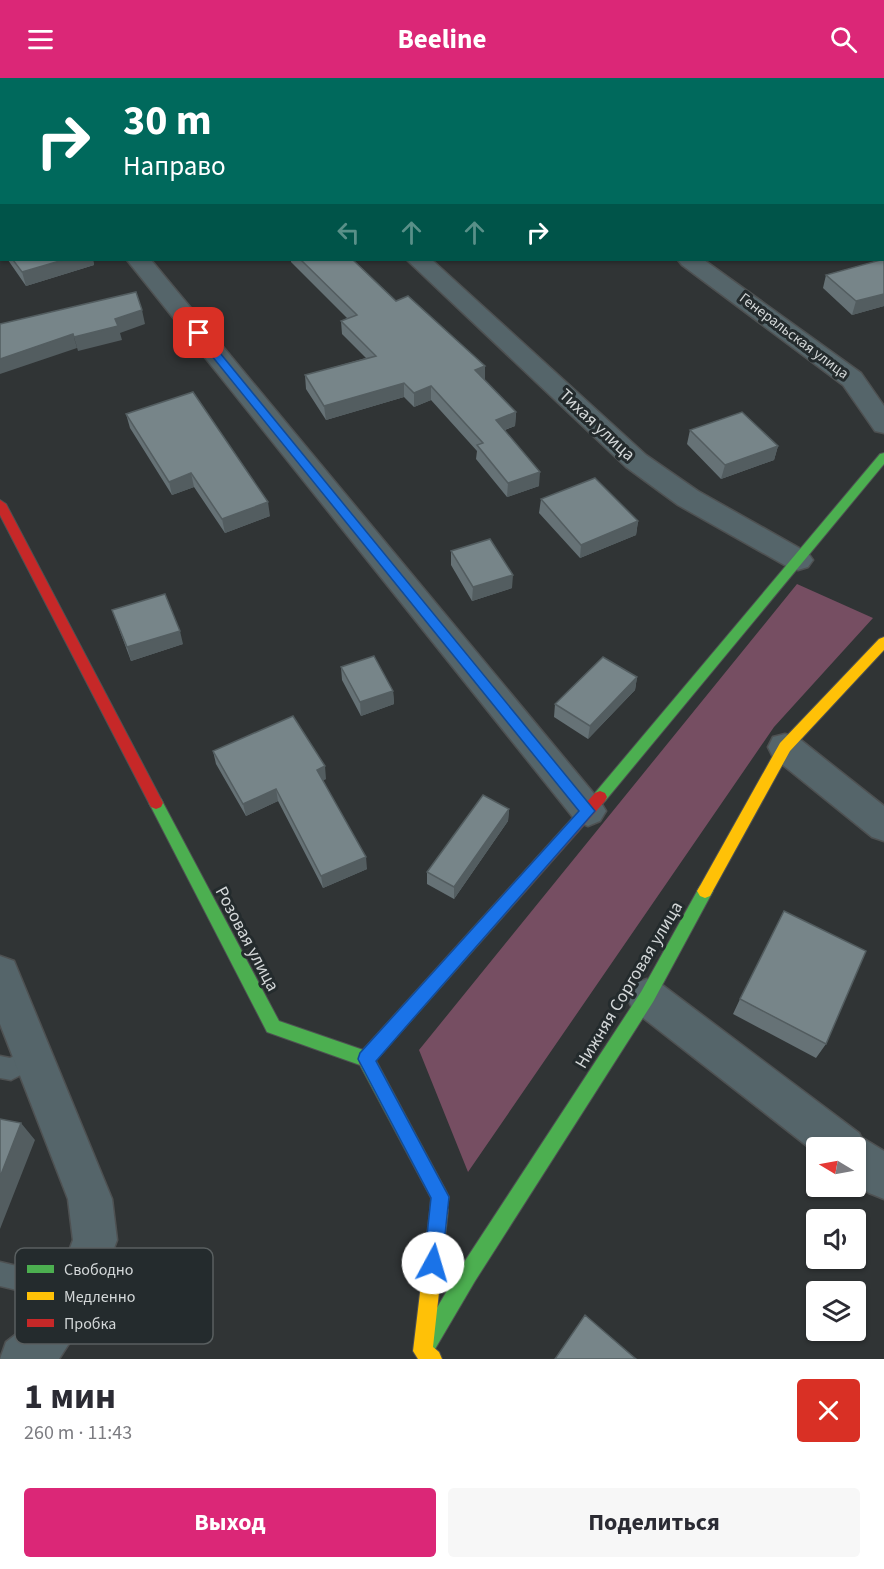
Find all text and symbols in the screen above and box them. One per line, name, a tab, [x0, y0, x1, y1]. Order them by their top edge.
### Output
text: Beeline	[398, 20, 486, 59]
icon: menu	[24, 23, 57, 56]
icon: search	[827, 23, 860, 56]
text: 30 m	[123, 91, 212, 151]
icon: right	[24, 102, 102, 180]
text: Направо	[123, 147, 226, 186]
icon: left	[332, 216, 365, 249]
icon: ahead	[395, 216, 428, 249]
icon: ahead	[458, 216, 491, 249]
icon: right	[521, 216, 554, 249]
street label: Генеральская улица	[735, 288, 853, 384]
pin	[173, 307, 224, 358]
icon: arrive	[182, 316, 215, 349]
street label: Тихая улица	[553, 383, 641, 467]
street label: Розовая улица	[209, 882, 285, 996]
street label: Нижняя Сорговая улица	[569, 897, 689, 1073]
north arrow	[806, 1137, 866, 1197]
map controls	[806, 1137, 866, 1341]
button: sound	[806, 1209, 866, 1269]
position arrow	[401, 1231, 465, 1295]
legend	[15, 1248, 213, 1344]
text: Свободно	[64, 1259, 134, 1281]
button: layers	[806, 1281, 866, 1341]
text: Медленно	[64, 1286, 135, 1308]
text: Пробка	[64, 1313, 116, 1335]
text: 1 мин	[24, 1371, 116, 1422]
button: close	[797, 1379, 860, 1442]
text: 260 m · 11:43	[24, 1419, 132, 1447]
button: Выход	[24, 1488, 436, 1557]
button: Поделиться	[448, 1488, 860, 1557]

